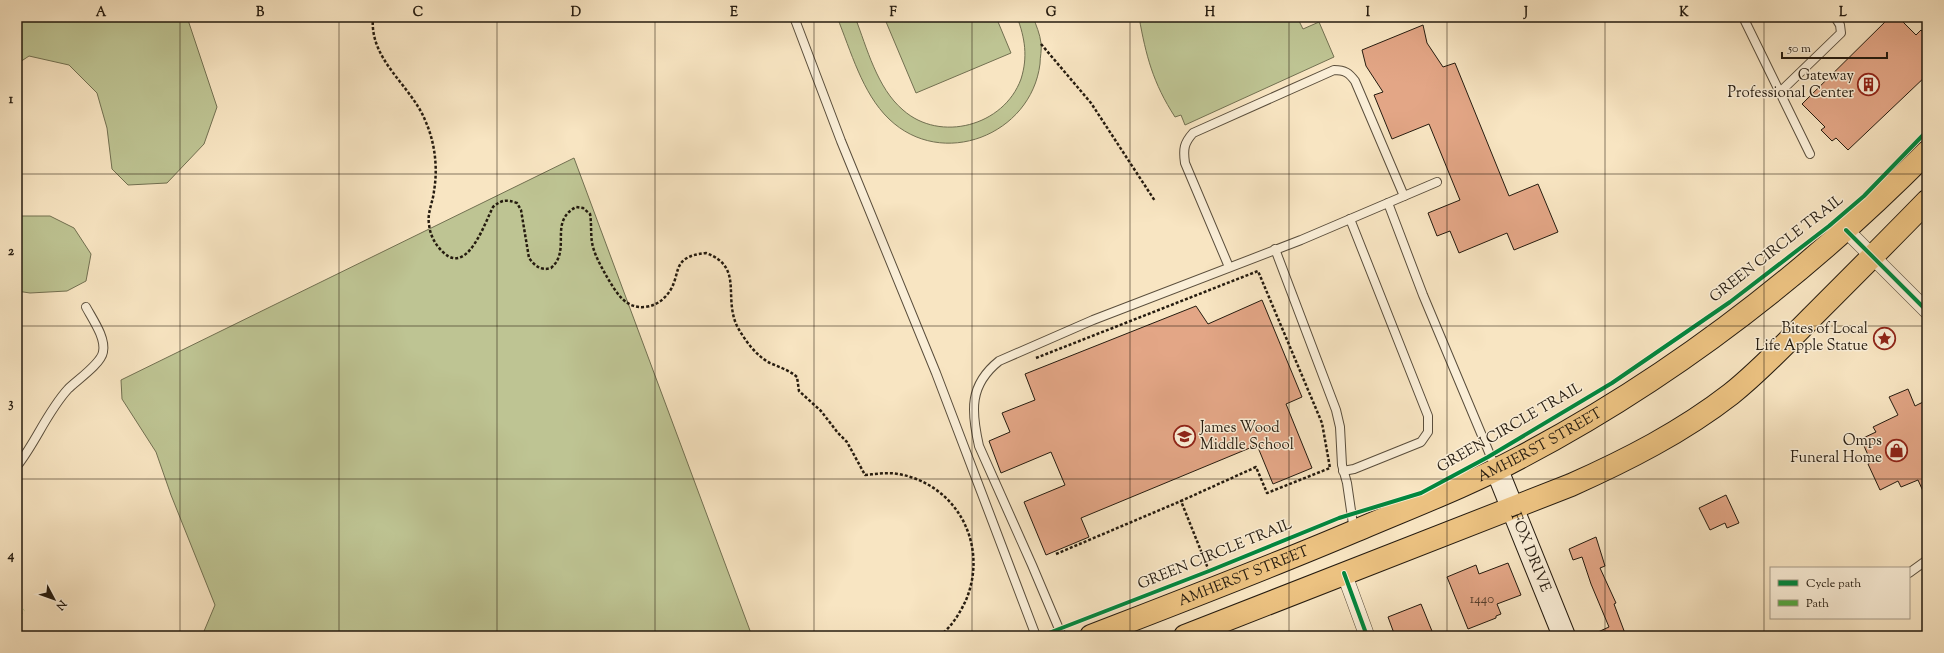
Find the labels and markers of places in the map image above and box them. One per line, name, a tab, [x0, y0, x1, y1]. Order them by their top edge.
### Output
place label: Gateway Professional Center	[1728, 66, 1855, 104]
building icon: Gateway Professional Center	[1856, 72, 1882, 98]
place label: Bites of Local Life Apple Statue	[1755, 319, 1868, 357]
place icon: Bites of Local Life Apple Statue	[1871, 325, 1897, 351]
place label: James Wood Middle School	[1199, 418, 1294, 456]
school or university icon: James Wood Middle School	[1171, 424, 1197, 450]
place label: Omps Funeral Home	[1790, 431, 1882, 469]
shop icon: Omps Funeral Home	[1884, 437, 1910, 463]

